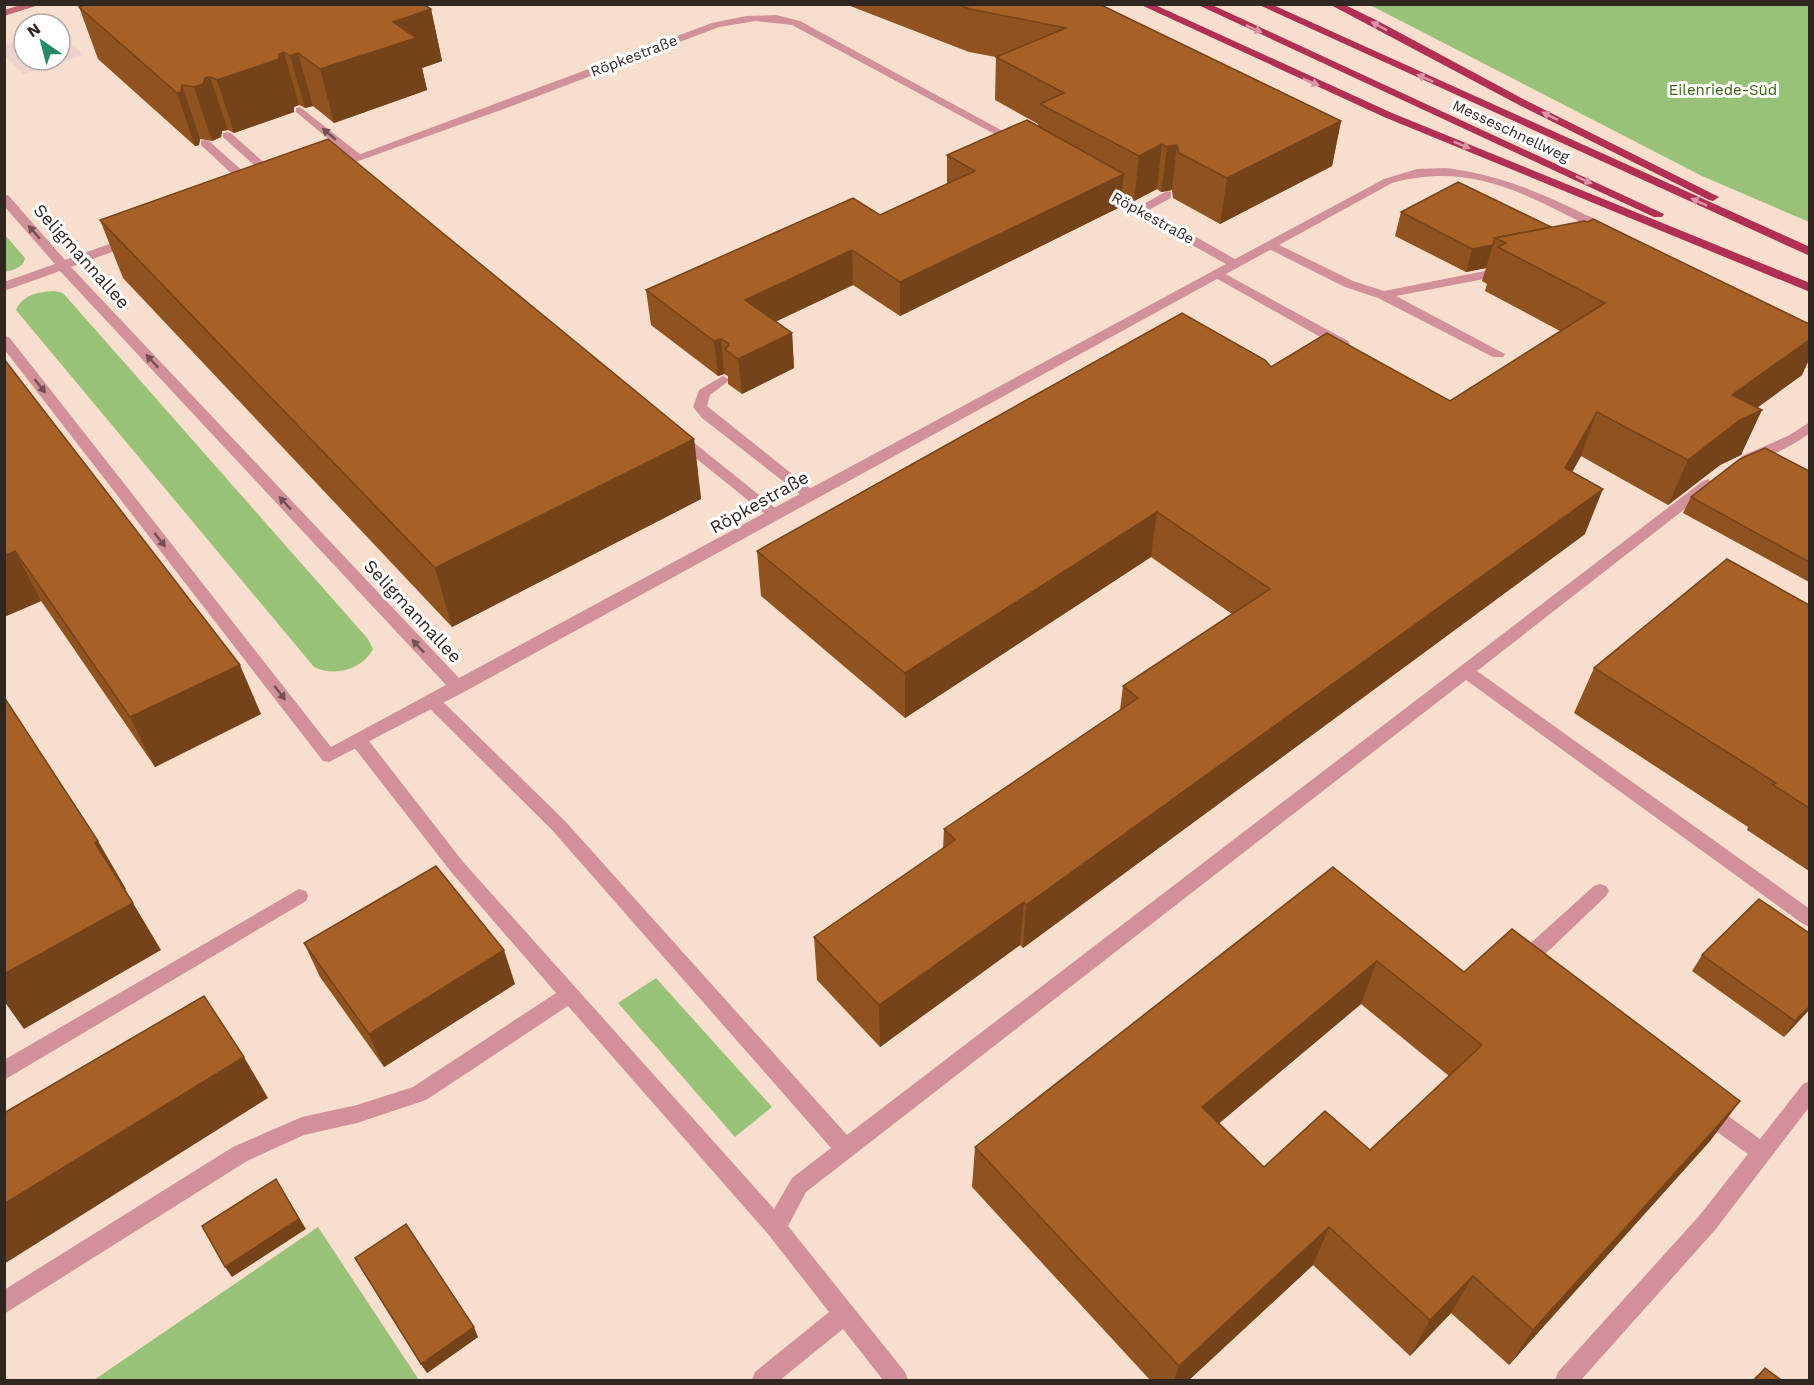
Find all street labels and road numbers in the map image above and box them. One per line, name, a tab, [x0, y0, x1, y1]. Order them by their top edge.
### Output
street label: Röpkestraße	[588, 31, 680, 81]
street label: Messeschnellweg	[1450, 96, 1572, 166]
street label: Röpkestraße	[1109, 188, 1197, 248]
street label: Seligmannallee	[30, 199, 134, 313]
street label: Röpkestraße	[706, 466, 812, 538]
street label: Seligmannallee	[360, 555, 466, 667]

